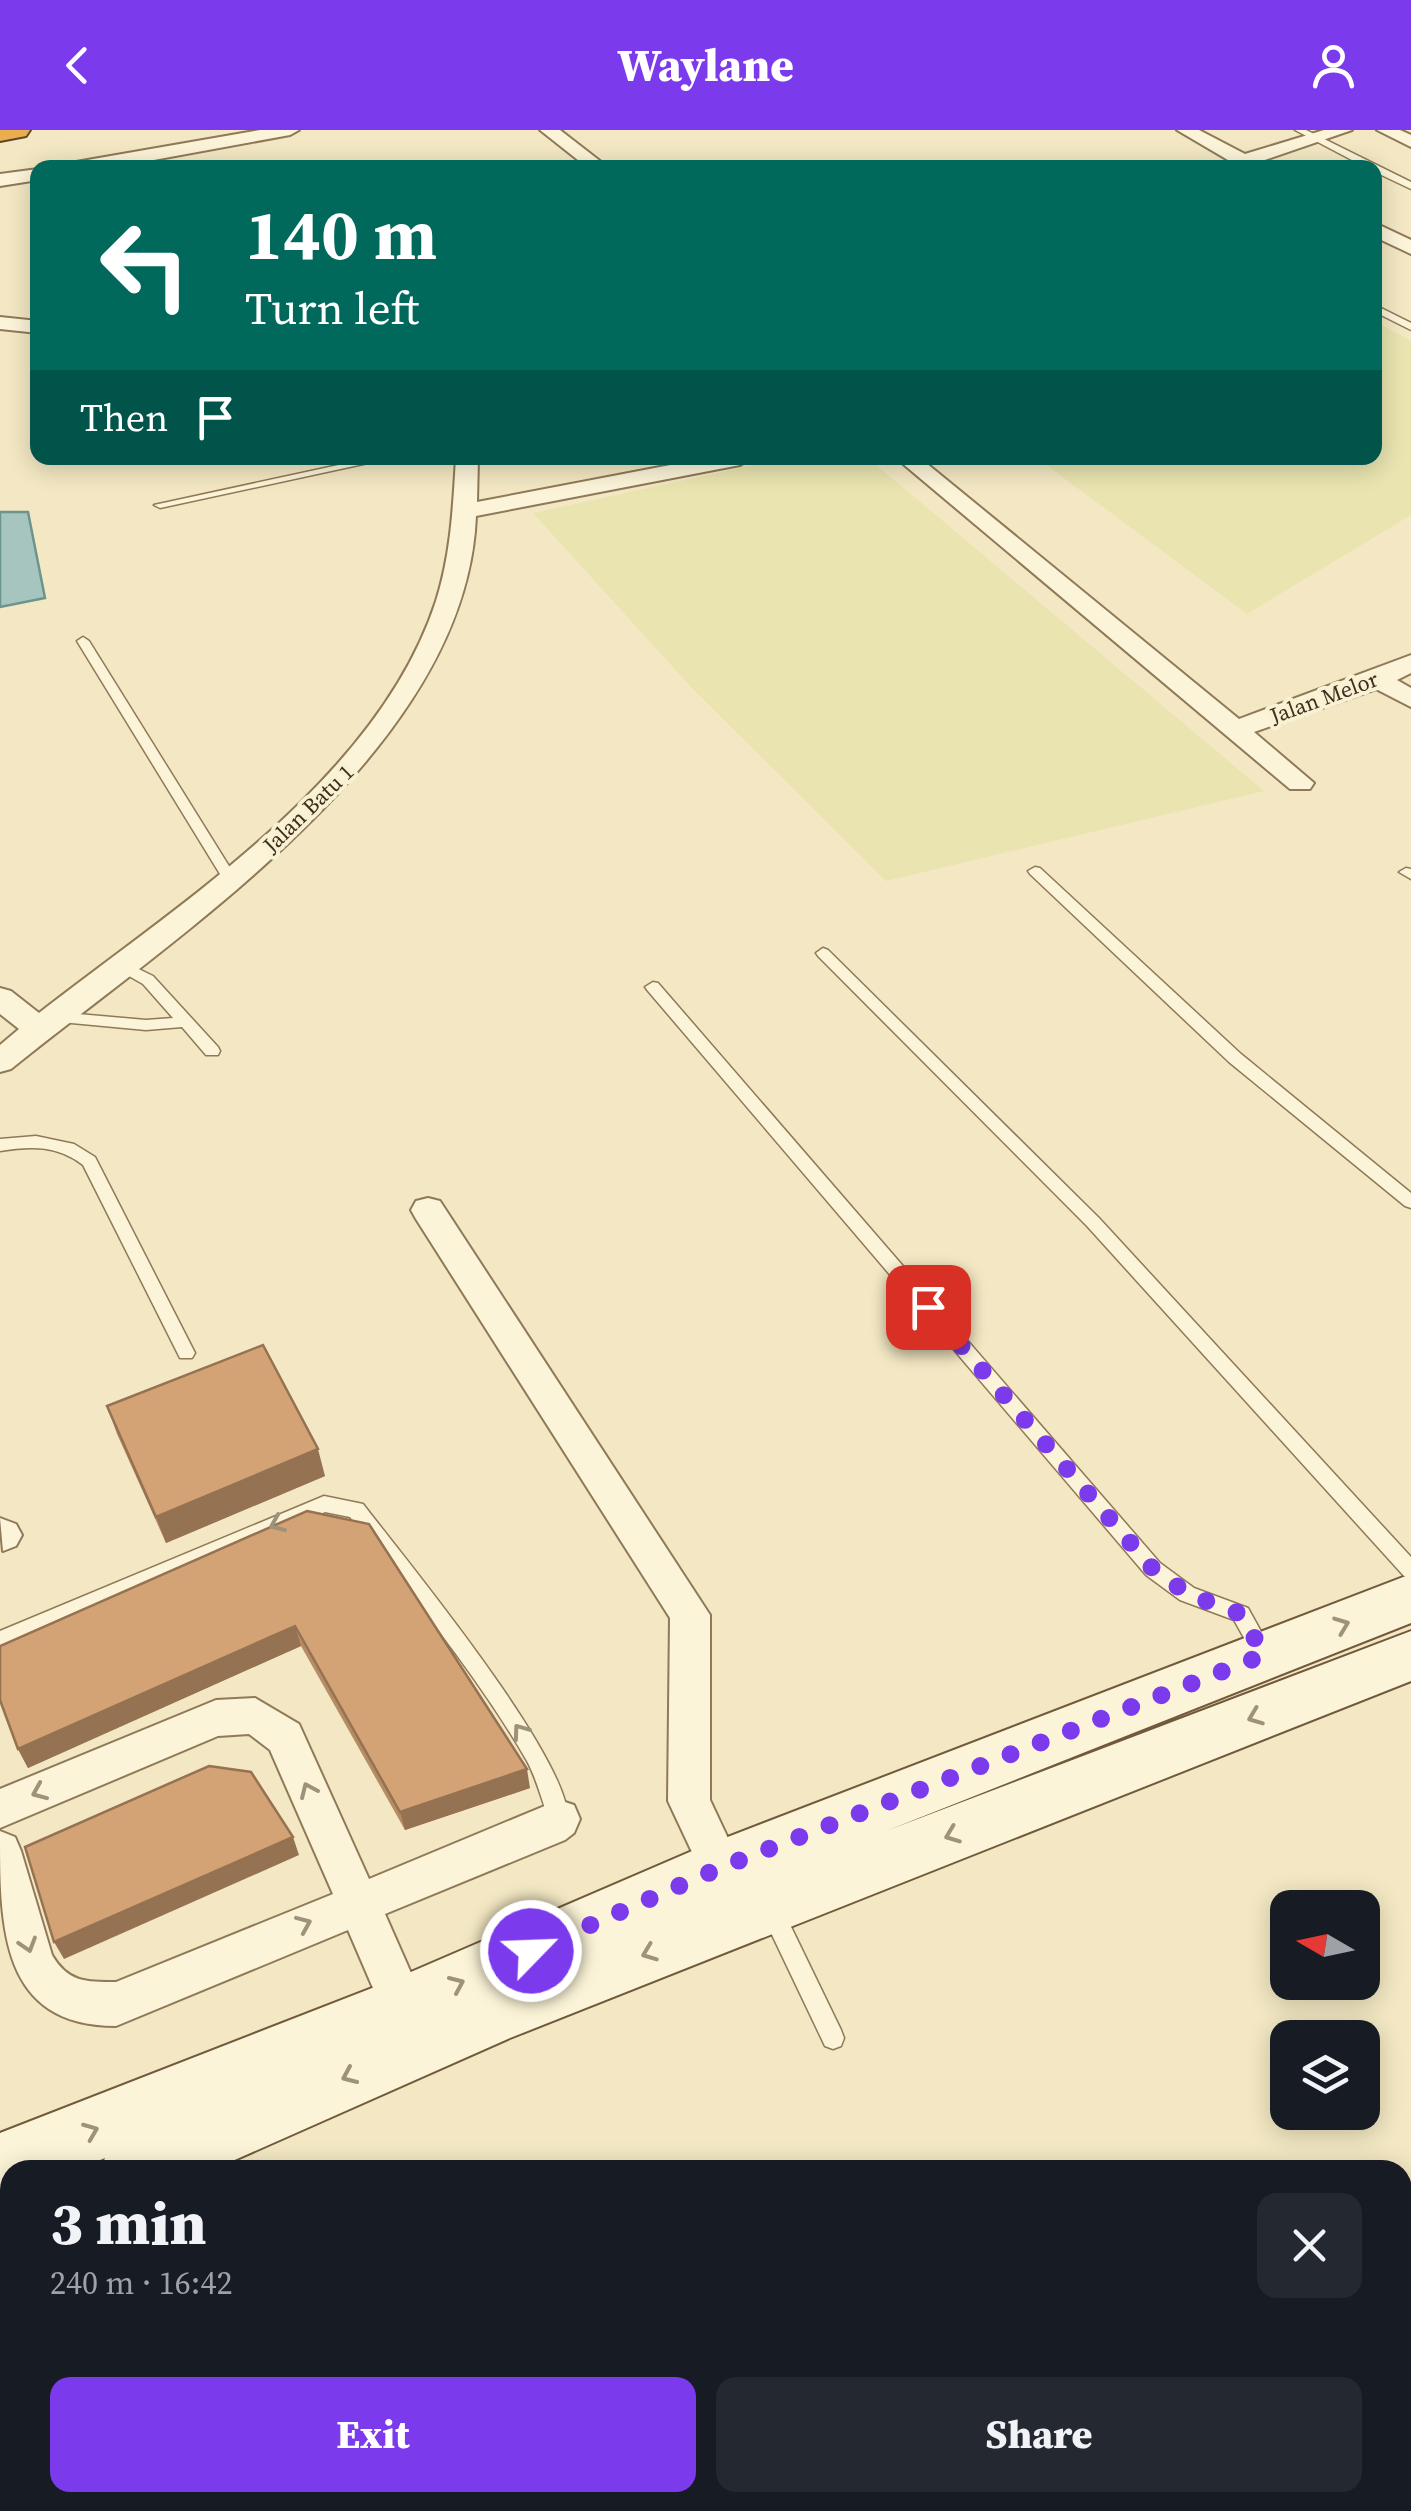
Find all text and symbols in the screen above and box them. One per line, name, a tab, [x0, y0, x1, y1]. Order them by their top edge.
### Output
text: Waylane	[617, 34, 794, 96]
icon: back	[50, 38, 105, 93]
icon: person	[1306, 38, 1361, 93]
text: 140 m	[245, 186, 437, 282]
icon: left	[80, 200, 210, 330]
text: Turn left	[245, 277, 419, 339]
icon: arrive	[188, 390, 243, 445]
text: Then	[80, 392, 168, 444]
street label: Jalan Melor	[1265, 663, 1383, 731]
street label: Jalan Batu 1	[255, 757, 360, 860]
pin	[886, 1265, 971, 1350]
icon: arrive	[901, 1280, 956, 1335]
one-way arrow	[269, 1512, 287, 1532]
one-way arrow	[1332, 1617, 1350, 1637]
one-way arrow	[1247, 1705, 1265, 1725]
one-way arrow	[515, 1724, 532, 1742]
one-way arrow	[31, 1780, 49, 1800]
one-way arrow	[300, 1782, 320, 1800]
one-way arrow	[945, 1824, 962, 1844]
north arrow	[1270, 1890, 1380, 2000]
map controls	[1270, 1890, 1380, 2130]
position arrow	[479, 1899, 583, 2003]
one-way arrow	[294, 1916, 312, 1936]
one-way arrow	[16, 1935, 37, 1952]
one-way arrow	[642, 1941, 659, 1962]
one-way arrow	[447, 1976, 465, 1996]
button: layers	[1270, 2020, 1380, 2130]
one-way arrow	[341, 2064, 359, 2084]
one-way arrow	[81, 2123, 98, 2143]
text: 3 min	[50, 2182, 206, 2264]
button: close	[1257, 2193, 1362, 2298]
text: 240 m · 16:42	[50, 2261, 232, 2305]
button: Exit	[50, 2377, 696, 2492]
button: Share	[716, 2377, 1362, 2492]

